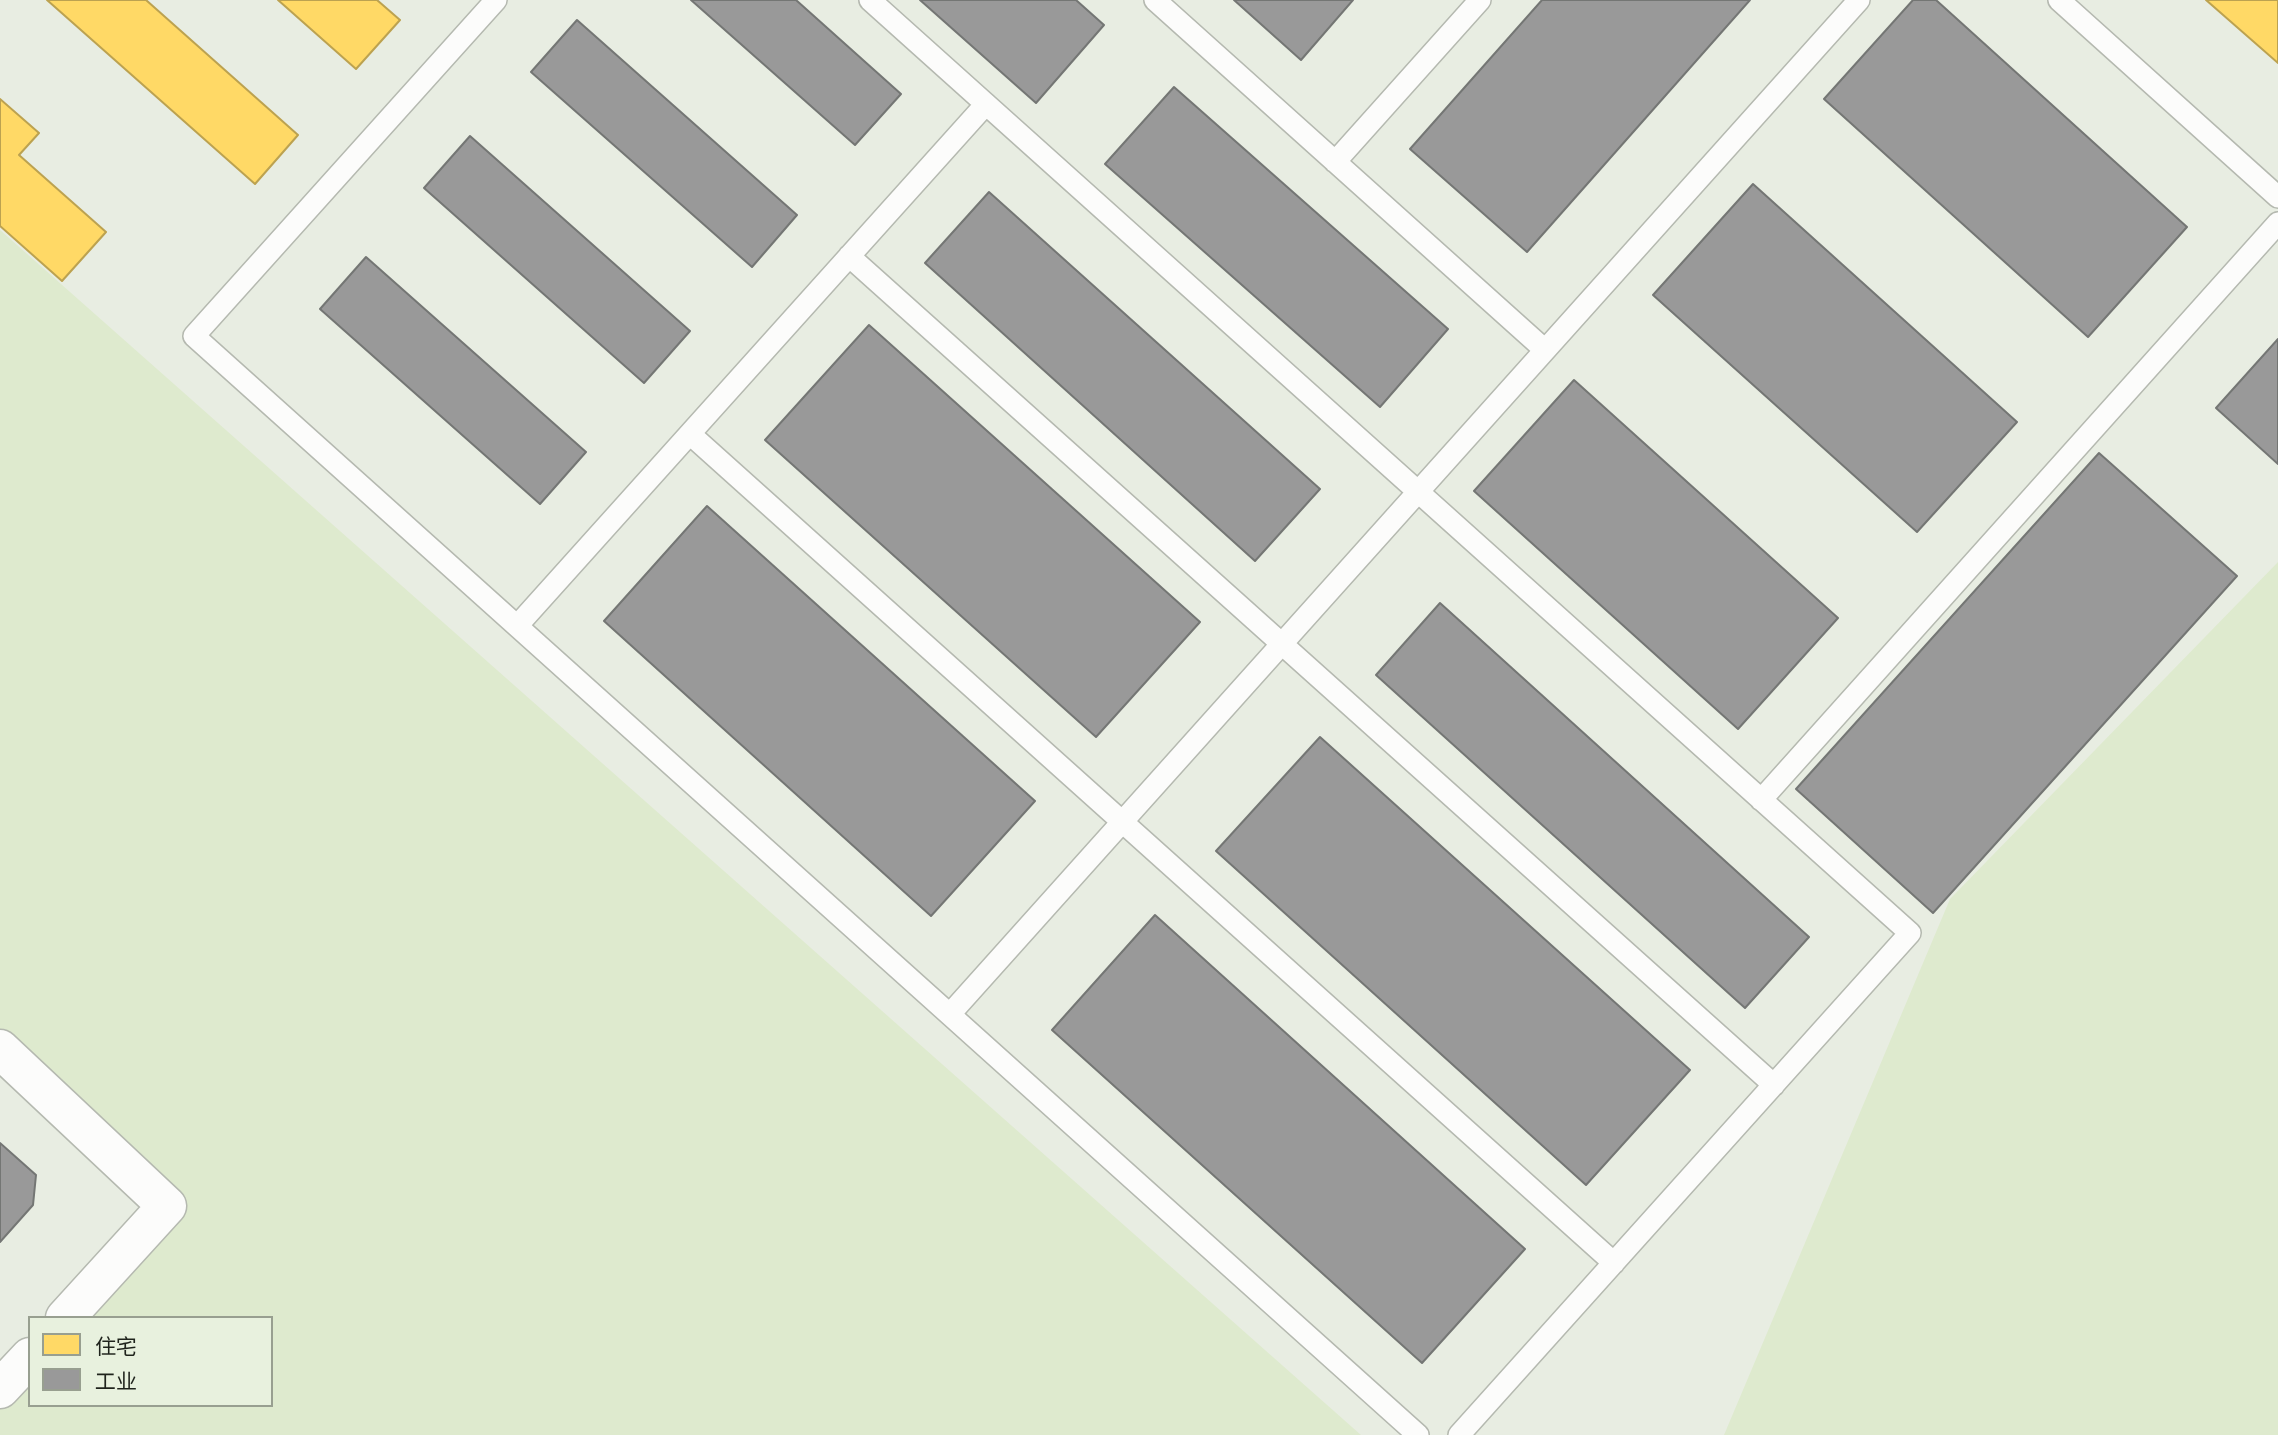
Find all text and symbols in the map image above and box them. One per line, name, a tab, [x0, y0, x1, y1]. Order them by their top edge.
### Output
legend	[28, 1316, 273, 1407]
text: 住宅	[95, 1333, 137, 1360]
text: 工业	[95, 1368, 137, 1395]

